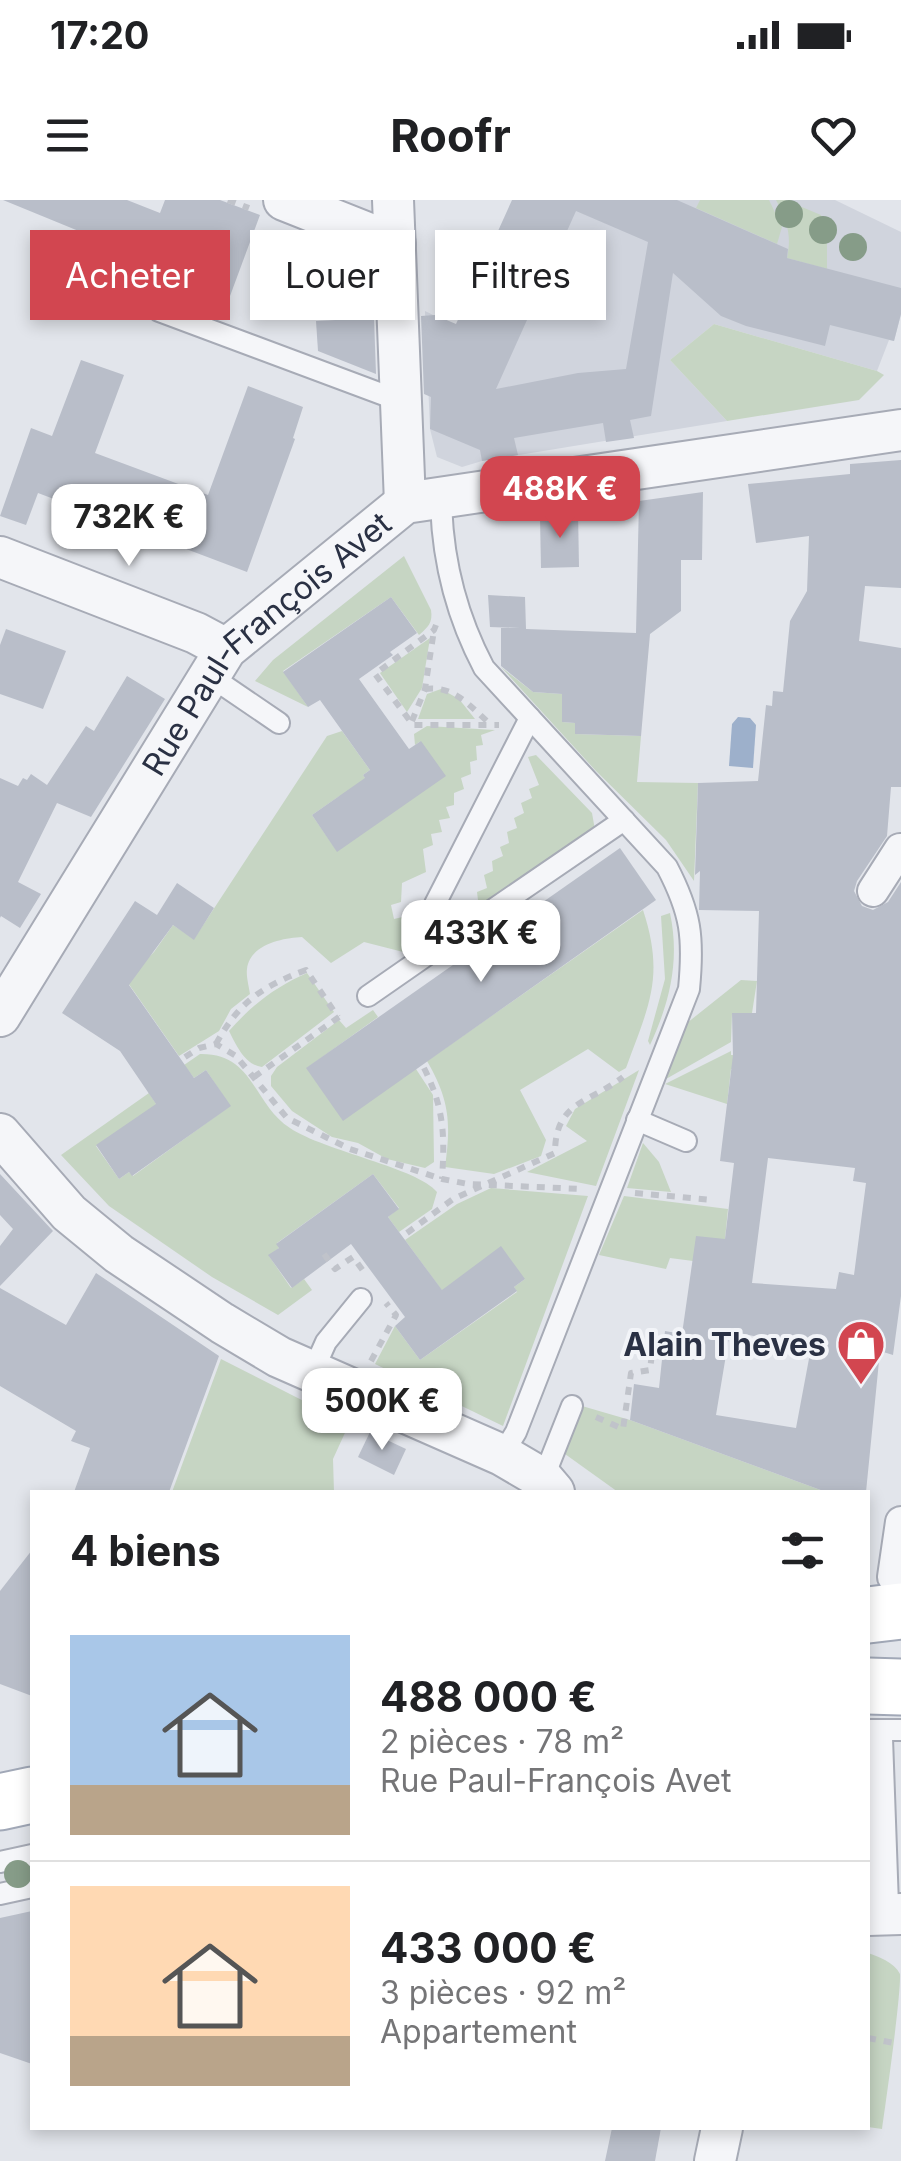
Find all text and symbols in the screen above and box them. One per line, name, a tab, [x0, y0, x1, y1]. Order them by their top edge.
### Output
text: 17:20	[50, 12, 149, 58]
icon: menu	[40, 108, 95, 163]
text: Roofr	[390, 108, 511, 163]
icon: heart	[806, 108, 861, 163]
chip: Acheter	[30, 230, 230, 320]
chip: Louer	[250, 230, 415, 320]
chip: Filtres	[435, 230, 606, 320]
pin: 488K €	[479, 456, 641, 541]
text: 488K €	[502, 469, 618, 508]
pin: 732K €	[48, 484, 210, 569]
text: 732K €	[73, 497, 185, 536]
street label: Rue Paul-François Avet	[134, 503, 398, 782]
pin: 433K €	[400, 900, 562, 985]
text: 433K €	[423, 913, 539, 952]
shop icon: Alain Theves	[835, 1318, 887, 1386]
place label: Alain Theves	[623, 1325, 826, 1364]
pin: 500K €	[301, 1368, 463, 1453]
text: 500K €	[324, 1381, 440, 1420]
icon: filters	[775, 1523, 830, 1578]
text: 4 biens	[70, 1525, 221, 1576]
text: 488 000 €	[380, 1671, 597, 1722]
icon: home	[150, 1675, 270, 1795]
text: 2 pièces · 78 m²	[380, 1722, 624, 1761]
text: Rue Paul-François Avet	[380, 1761, 731, 1800]
text: 433 000 €	[380, 1922, 596, 1973]
icon: home	[150, 1926, 270, 2046]
text: 3 pièces · 92 m²	[380, 1973, 626, 2012]
text: Appartement	[380, 2012, 577, 2051]

